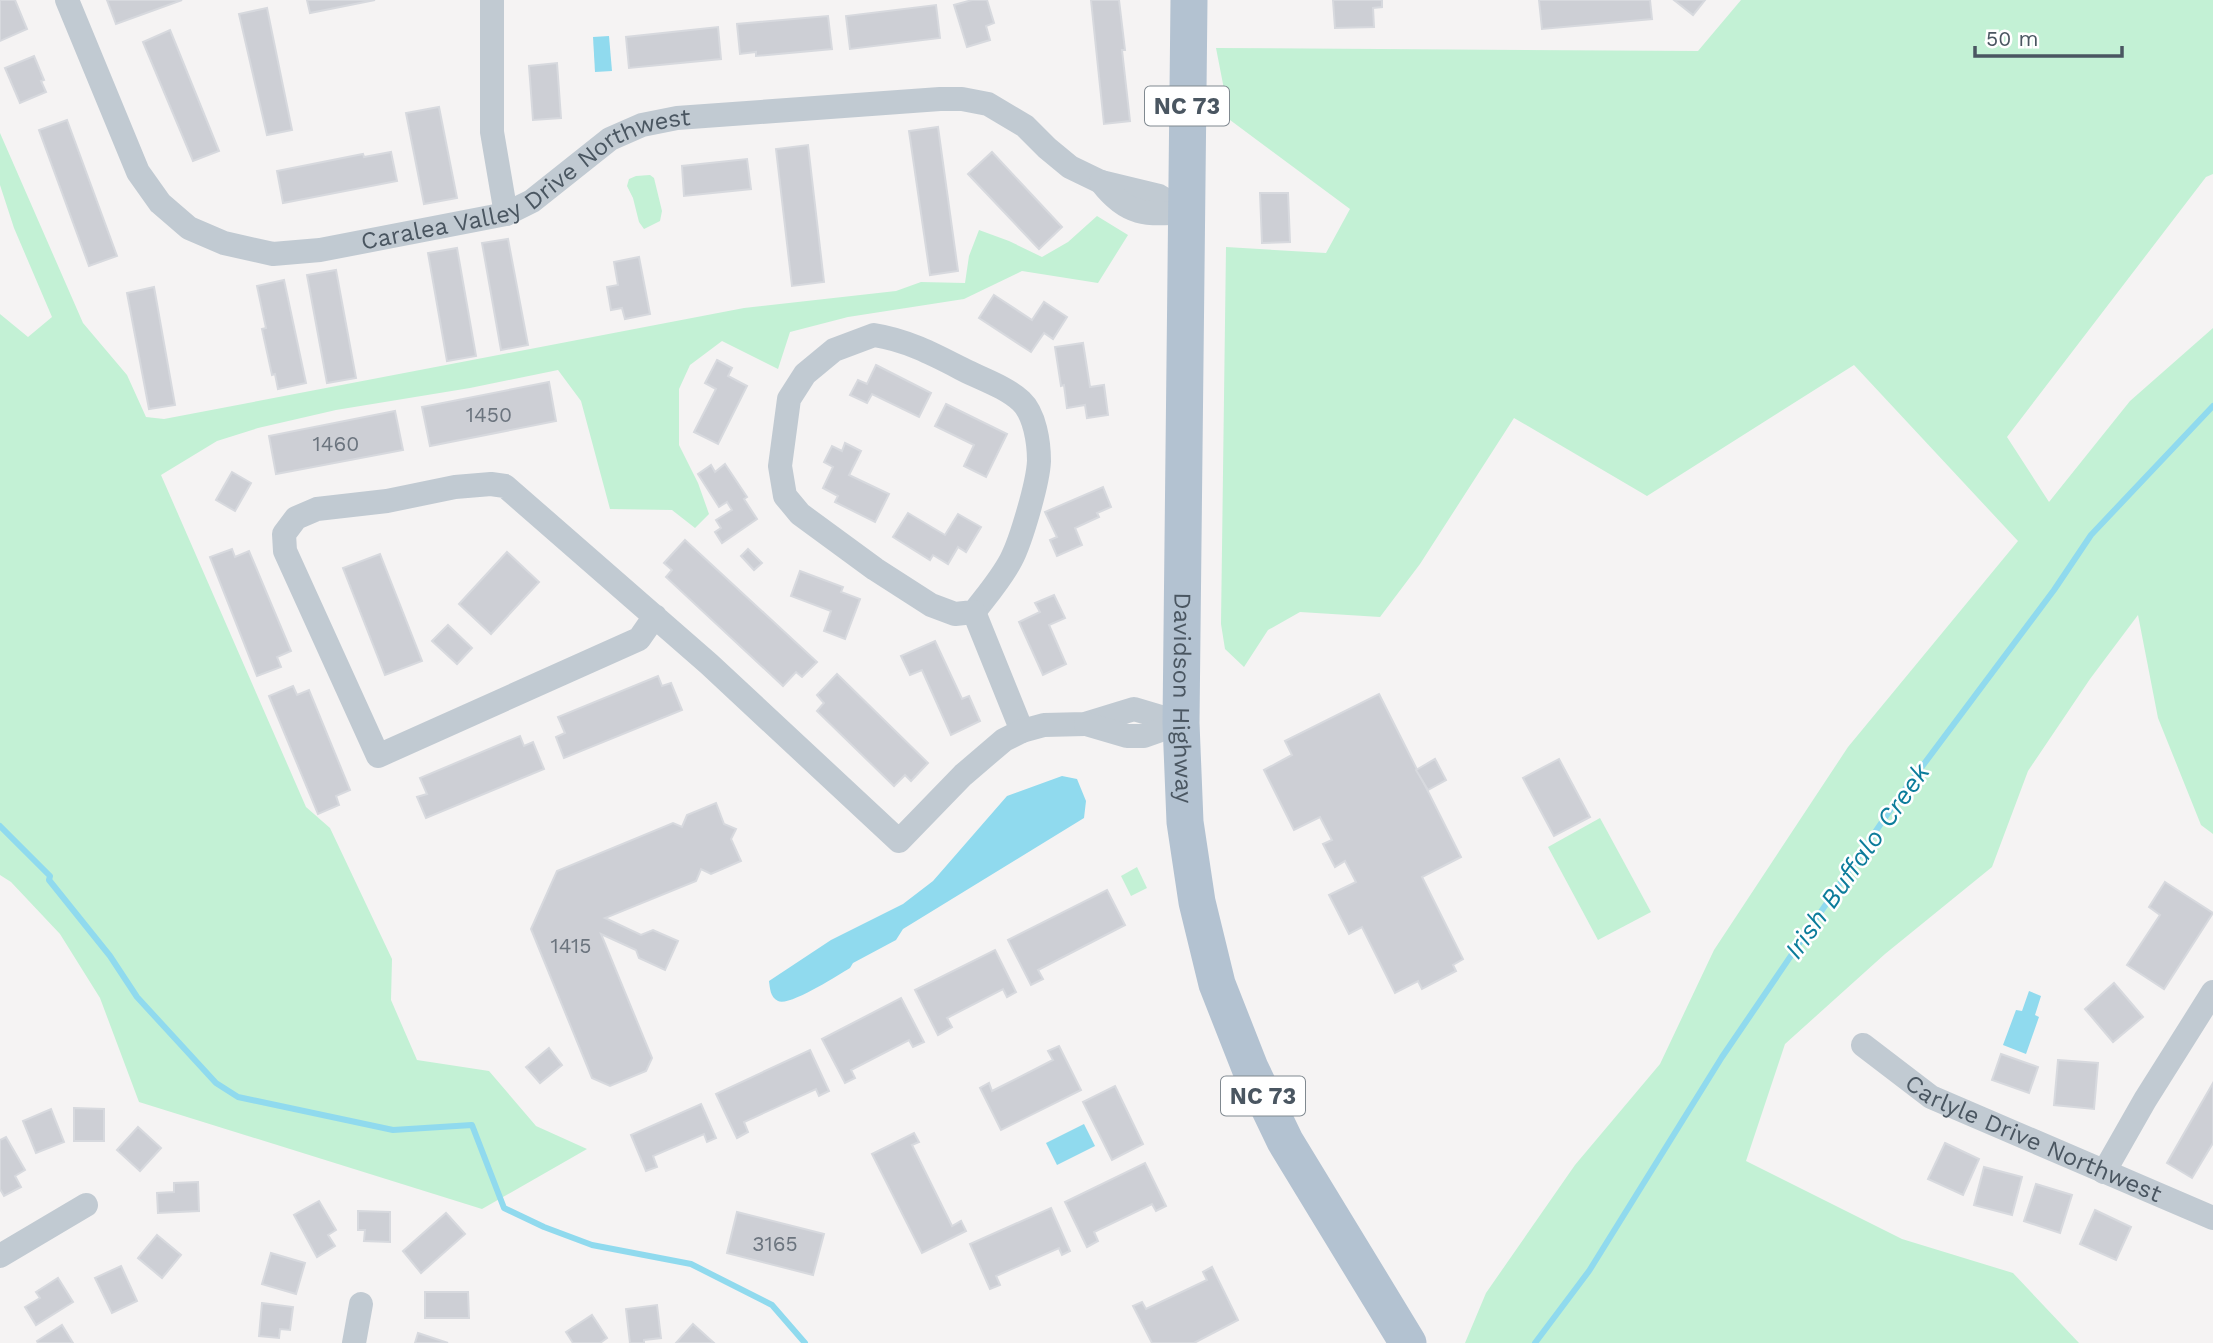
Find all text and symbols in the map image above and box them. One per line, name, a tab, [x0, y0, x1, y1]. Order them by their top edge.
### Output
scale bar	[1975, 14, 2122, 58]
text: 50 m	[1986, 26, 2038, 51]
road number: NC 73	[1145, 86, 1229, 125]
street label: Caralea Valley Drive Northwest	[359, 103, 691, 256]
house number: 1450	[466, 402, 512, 427]
house number: 1460	[313, 431, 359, 456]
street label: Davidson Highway	[1167, 592, 1198, 805]
water label: Irish Buffalo Creek	[1778, 757, 1936, 964]
house number: 1415	[550, 933, 592, 958]
street label: Carlyle Drive Northwest	[1900, 1068, 2166, 1208]
road number: NC 73	[1221, 1077, 1305, 1116]
house number: 3165	[752, 1231, 798, 1256]

